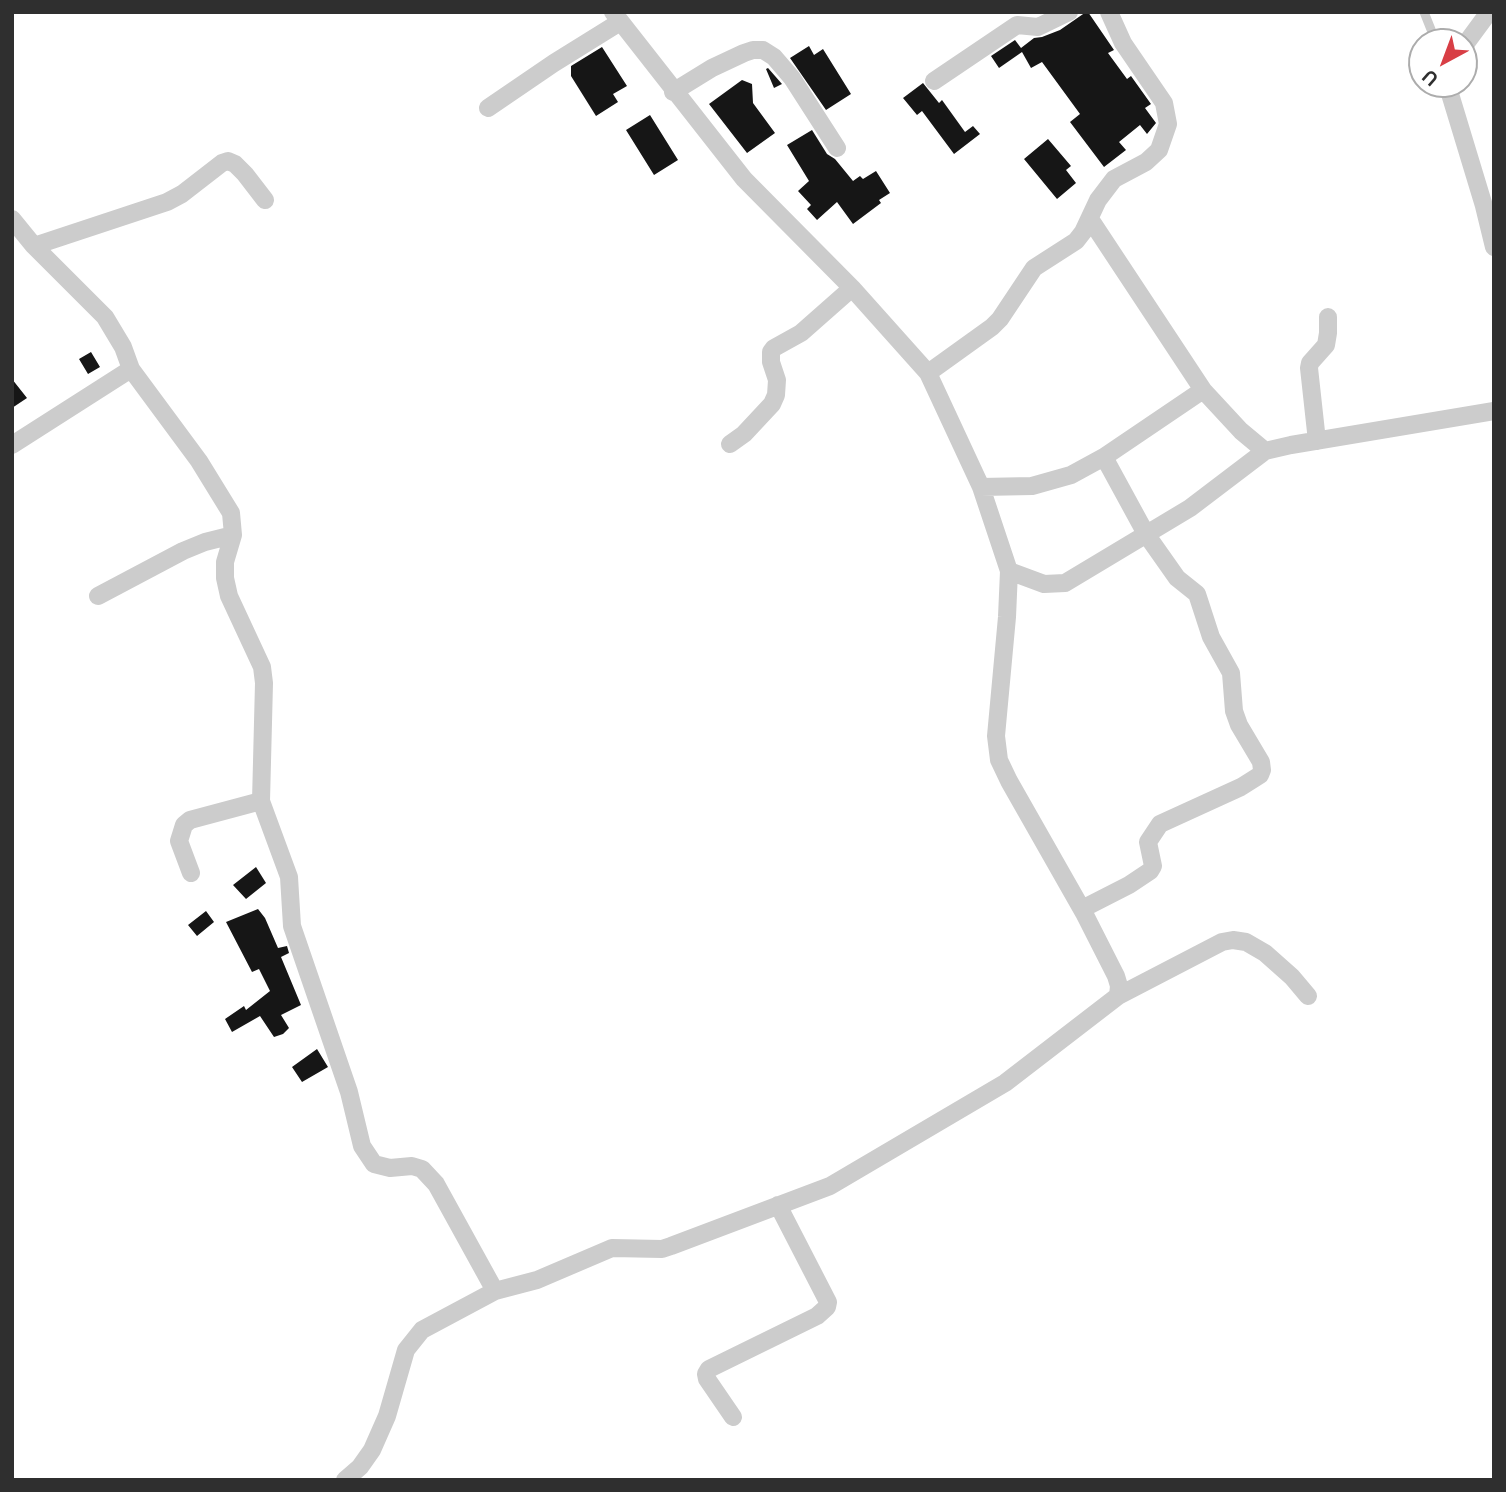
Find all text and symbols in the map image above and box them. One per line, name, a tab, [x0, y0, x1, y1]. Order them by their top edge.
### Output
north arrow	[1408, 28, 1478, 98]
text: U	[1418, 65, 1443, 91]

